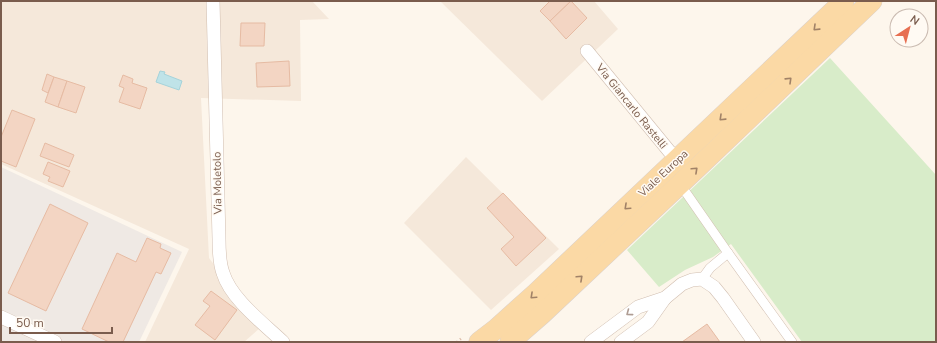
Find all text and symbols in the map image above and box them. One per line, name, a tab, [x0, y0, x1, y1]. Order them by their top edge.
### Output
north arrow	[889, 8, 929, 48]
text: N	[907, 12, 922, 29]
one-way arrow	[813, 23, 821, 31]
street label: Via Giancarlo Rastelli	[592, 60, 671, 152]
one-way arrow	[784, 77, 792, 85]
one-way arrow	[719, 113, 727, 120]
street label: Viale Europa	[635, 146, 691, 201]
street label: Via Moletolo	[209, 152, 226, 215]
one-way arrow	[690, 167, 698, 175]
one-way arrow	[624, 202, 632, 210]
one-way arrow	[575, 275, 583, 283]
one-way arrow	[530, 291, 537, 298]
scale bar	[10, 309, 112, 335]
one-way arrow	[627, 309, 634, 316]
text: 50 m	[16, 315, 44, 331]

